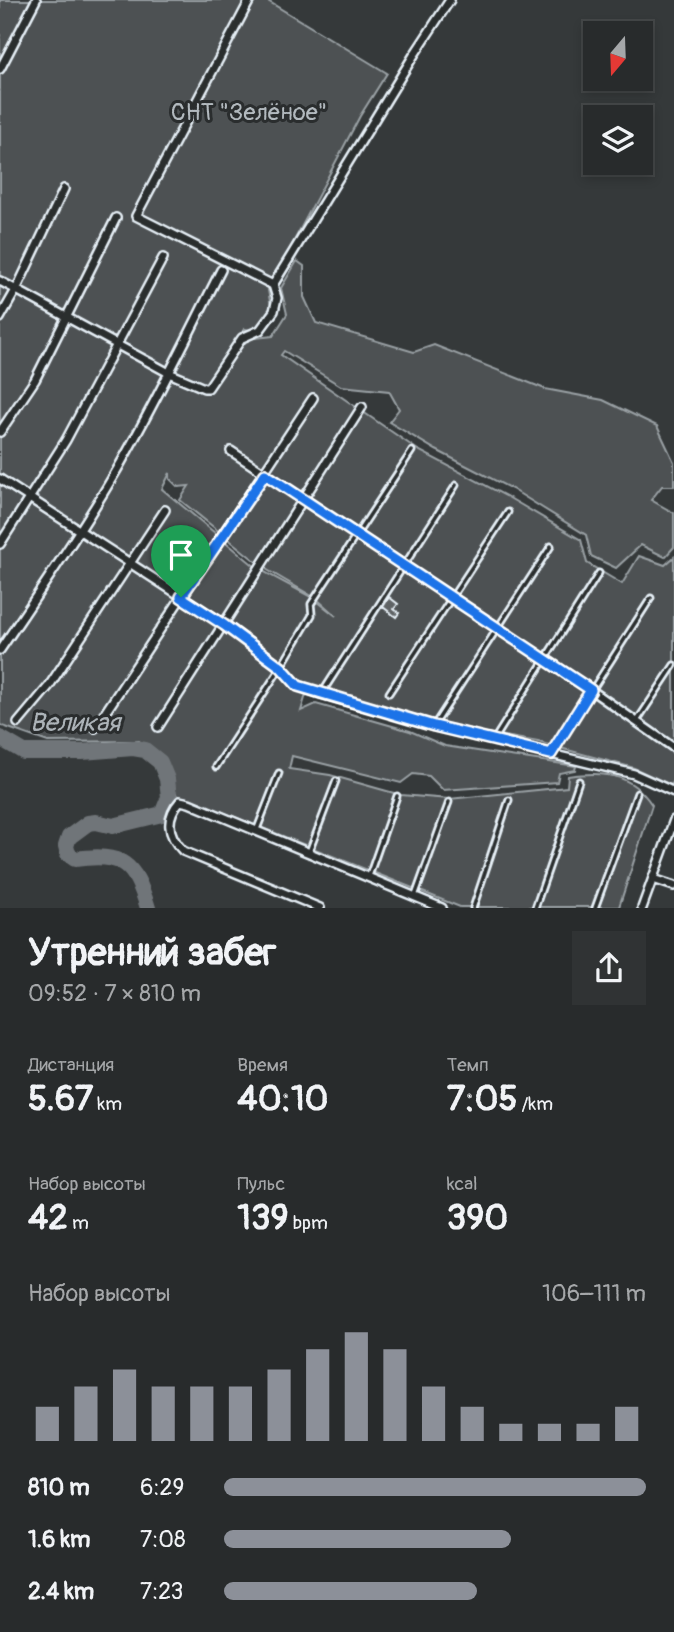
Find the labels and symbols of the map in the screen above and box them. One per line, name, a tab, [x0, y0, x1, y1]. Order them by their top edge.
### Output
north arrow	[583, 21, 653, 91]
park label: СНТ "Зелёное"	[171, 98, 327, 127]
pin	[151, 525, 211, 597]
water label: Великая	[30, 707, 123, 739]

